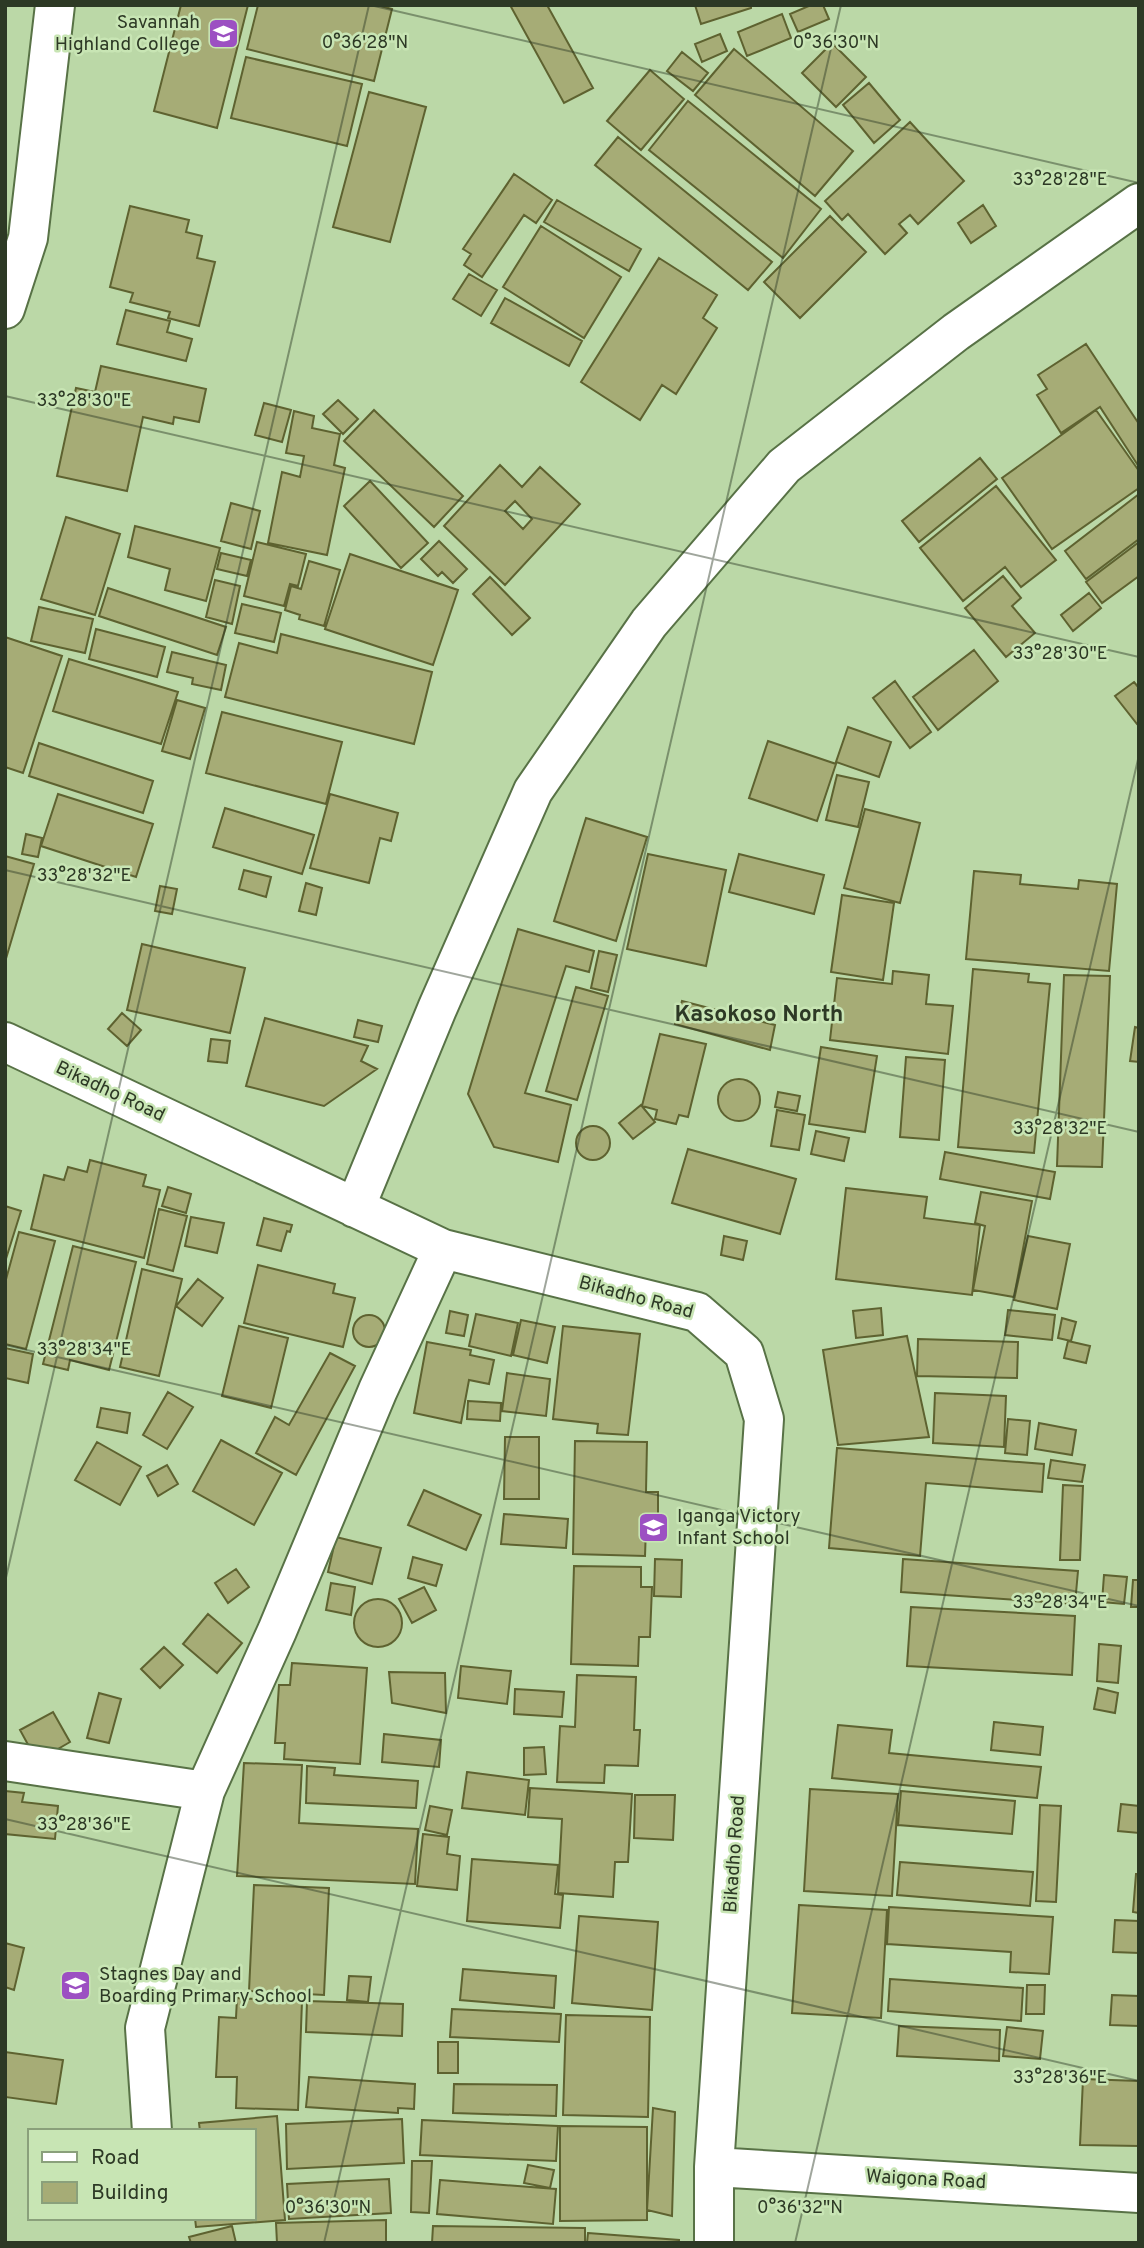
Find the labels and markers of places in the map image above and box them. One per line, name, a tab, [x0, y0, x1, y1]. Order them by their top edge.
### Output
place label: Savannah Highland College	[55, 11, 200, 57]
school or university icon: Savannah Highland College	[206, 17, 240, 51]
place label: Iganga Victory Infant School	[677, 1505, 801, 1551]
school or university icon: Iganga Victory Infant School	[637, 1511, 671, 1545]
place label: Stagnes Day and Boarding Primary School	[99, 1963, 312, 2009]
school or university icon: Stagnes Day and Boarding Primary School	[59, 1969, 93, 2003]

